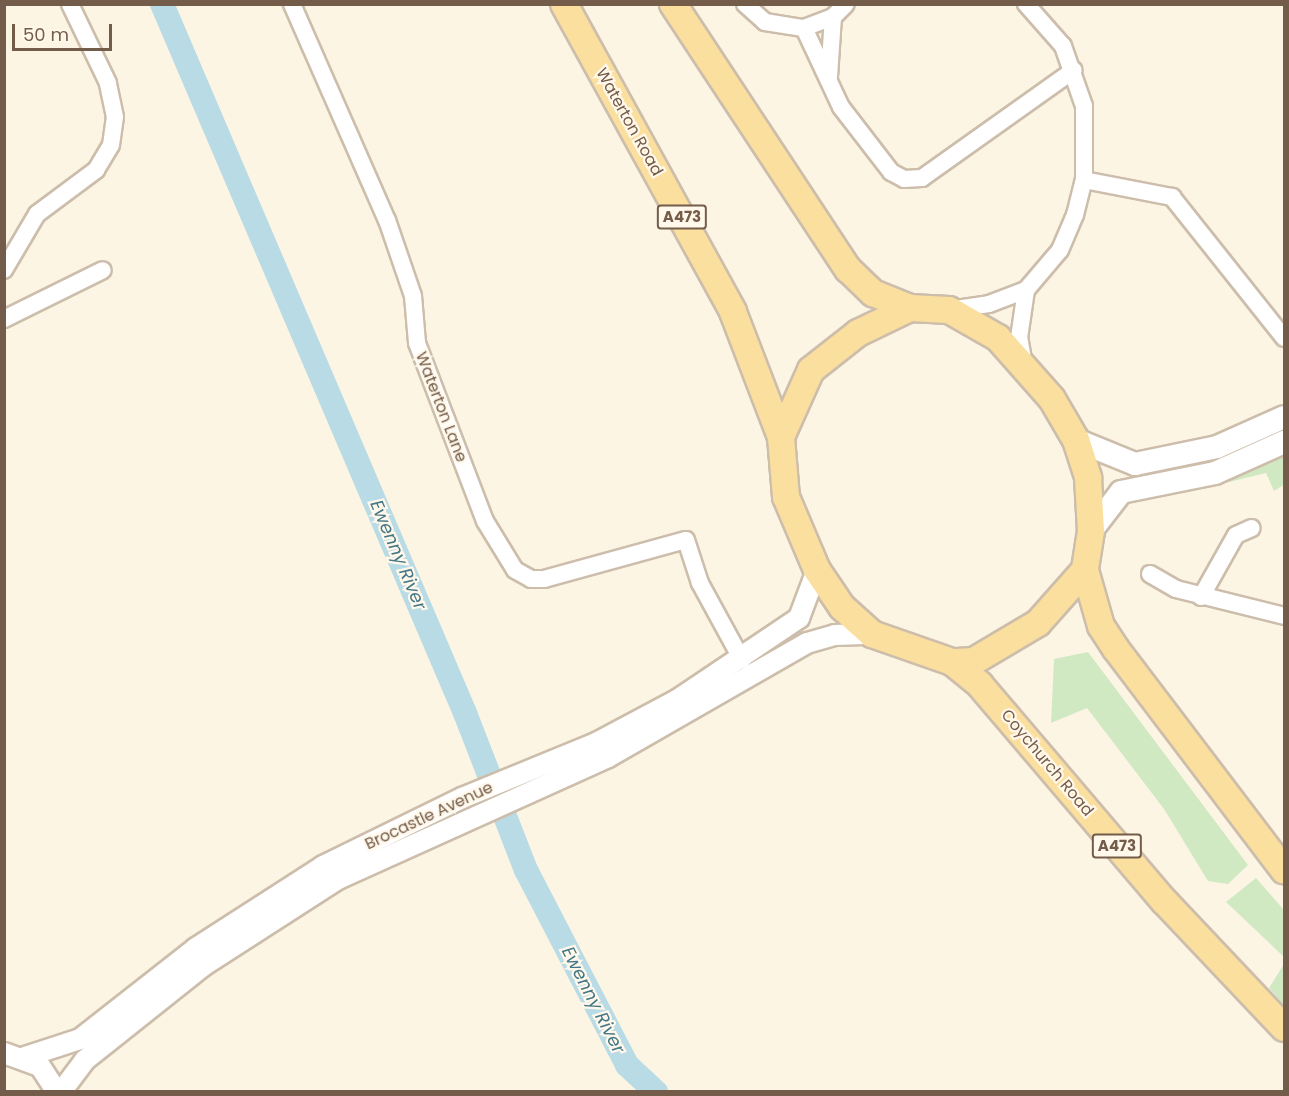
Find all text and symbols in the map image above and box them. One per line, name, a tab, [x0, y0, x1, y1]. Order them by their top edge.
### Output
scale bar	[15, 12, 116, 50]
text: 50 m	[23, 22, 69, 47]
street label: Waterton Road	[591, 65, 667, 179]
road number: A473	[656, 205, 708, 229]
street label: Waterton Lane	[411, 349, 471, 465]
water label: Ewenny River	[365, 497, 431, 613]
street label: Coychurch Road	[997, 706, 1097, 820]
street label: Brocastle Avenue	[362, 778, 496, 854]
road number: A473	[1092, 834, 1142, 858]
water label: Ewenny River	[557, 943, 629, 1057]

